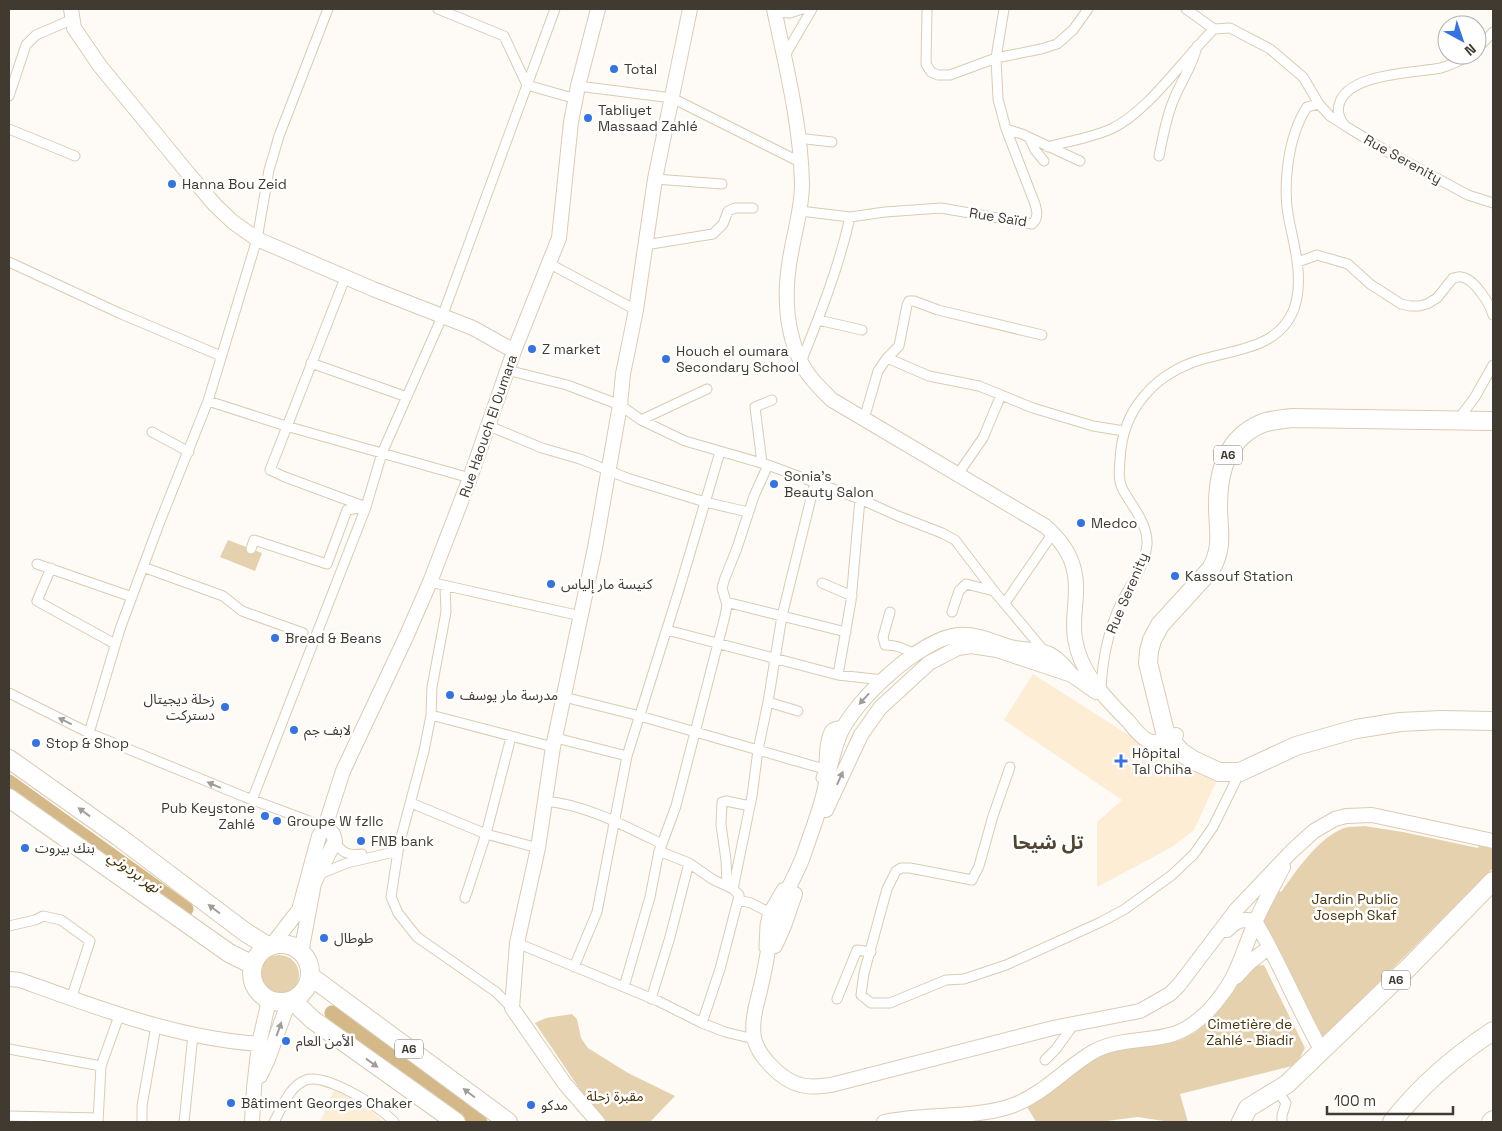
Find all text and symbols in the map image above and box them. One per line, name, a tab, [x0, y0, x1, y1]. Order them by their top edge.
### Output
north arrow	[1437, 15, 1487, 65]
text: N	[1461, 40, 1480, 60]
place label: Total	[624, 60, 657, 78]
marker: Total	[608, 63, 620, 75]
place label: Tabliyet Massaad Zahlé	[598, 101, 698, 135]
marker: Tabliyet Massaad Zahlé	[582, 112, 594, 124]
street label: Rue Serenity	[1361, 130, 1445, 188]
place label: Hanna Bou Zeid	[182, 175, 287, 193]
marker: Hanna Bou Zeid	[166, 178, 178, 190]
street label: Rue Saïd	[968, 204, 1028, 230]
place label: Z market	[542, 340, 601, 358]
place label: Houch el oumara Secondary School	[676, 342, 799, 376]
marker: Z market	[526, 343, 538, 355]
street label: Rue Haouch El Oumara	[455, 352, 521, 500]
marker: Houch el oumara Secondary School	[660, 353, 672, 365]
road number: A6	[1214, 446, 1242, 464]
place label: Sonia's Beauty Salon	[784, 467, 874, 501]
marker: Sonia's Beauty Salon	[768, 478, 780, 490]
place label: Medco	[1091, 514, 1137, 532]
marker: Medco	[1075, 517, 1087, 529]
street label: Rue Serenity	[1102, 550, 1152, 636]
place label: Kassouf Station	[1185, 567, 1293, 585]
marker: Kassouf Station	[1169, 570, 1181, 582]
place label: كنيسة مار إلياس	[561, 575, 653, 594]
marker: كنيسة مار إلياس	[545, 578, 557, 590]
place label: Bread & Beans	[285, 629, 382, 647]
marker: Bread & Beans	[269, 632, 281, 644]
place label: مدرسة مار يوسف	[460, 686, 558, 704]
marker: مدرسة مار يوسف	[444, 689, 456, 701]
place label: زحلة ديجيتال دستركت	[144, 690, 215, 724]
one-way arrow	[858, 693, 870, 705]
marker: زحلة ديجيتال دستركت	[219, 701, 231, 713]
one-way arrow	[58, 717, 72, 725]
place label: لابف جم	[304, 721, 351, 741]
marker: لابف جم	[288, 724, 300, 736]
place label: Stop & Shop	[46, 734, 129, 752]
marker: Stop & Shop	[30, 737, 42, 749]
place label: Hôpital Tal Chiha	[1132, 744, 1192, 778]
marker: Hôpital Tal Chiha	[1114, 754, 1128, 768]
one-way arrow	[837, 771, 845, 785]
one-way arrow	[207, 780, 221, 788]
place label: Pub Keystone Zahlé	[161, 799, 255, 833]
one-way arrow	[77, 807, 91, 817]
marker: Pub Keystone Zahlé	[259, 810, 271, 822]
place label: Groupe W fzllc	[287, 812, 384, 830]
marker: Groupe W fzllc	[271, 815, 283, 827]
district label: تل شيحا	[1013, 830, 1084, 855]
place label: FNB bank	[371, 832, 434, 850]
marker: FNB bank	[355, 835, 367, 847]
place label: بنك بيروت	[35, 839, 95, 857]
marker: بنك بيروت	[19, 842, 31, 854]
water label: نهر بردوني	[103, 846, 166, 900]
park label: Jardin Public Joseph Skaf	[1312, 890, 1398, 924]
one-way arrow	[208, 904, 221, 915]
place label: طوطال	[334, 929, 373, 947]
marker: طوطال	[318, 932, 330, 944]
road number: A6	[1382, 970, 1410, 990]
park label: Cimetière de Zahlé - Biadir	[1206, 1015, 1294, 1049]
one-way arrow	[275, 1021, 283, 1036]
place label: الأمن العام	[296, 1032, 354, 1052]
marker: الأمن العام	[280, 1035, 292, 1047]
road number: A6	[395, 1040, 423, 1058]
one-way arrow	[365, 1058, 379, 1068]
scale bar	[1327, 1084, 1453, 1116]
park label: مقبرة زحلة	[586, 1087, 644, 1105]
one-way arrow	[462, 1088, 476, 1098]
text: 100 m	[1334, 1091, 1376, 1110]
place label: Bâtiment Georges Chaker	[241, 1094, 412, 1112]
place label: مدكو	[541, 1096, 568, 1114]
marker: Bâtiment Georges Chaker	[225, 1097, 237, 1109]
marker: مدكو	[525, 1099, 537, 1111]

